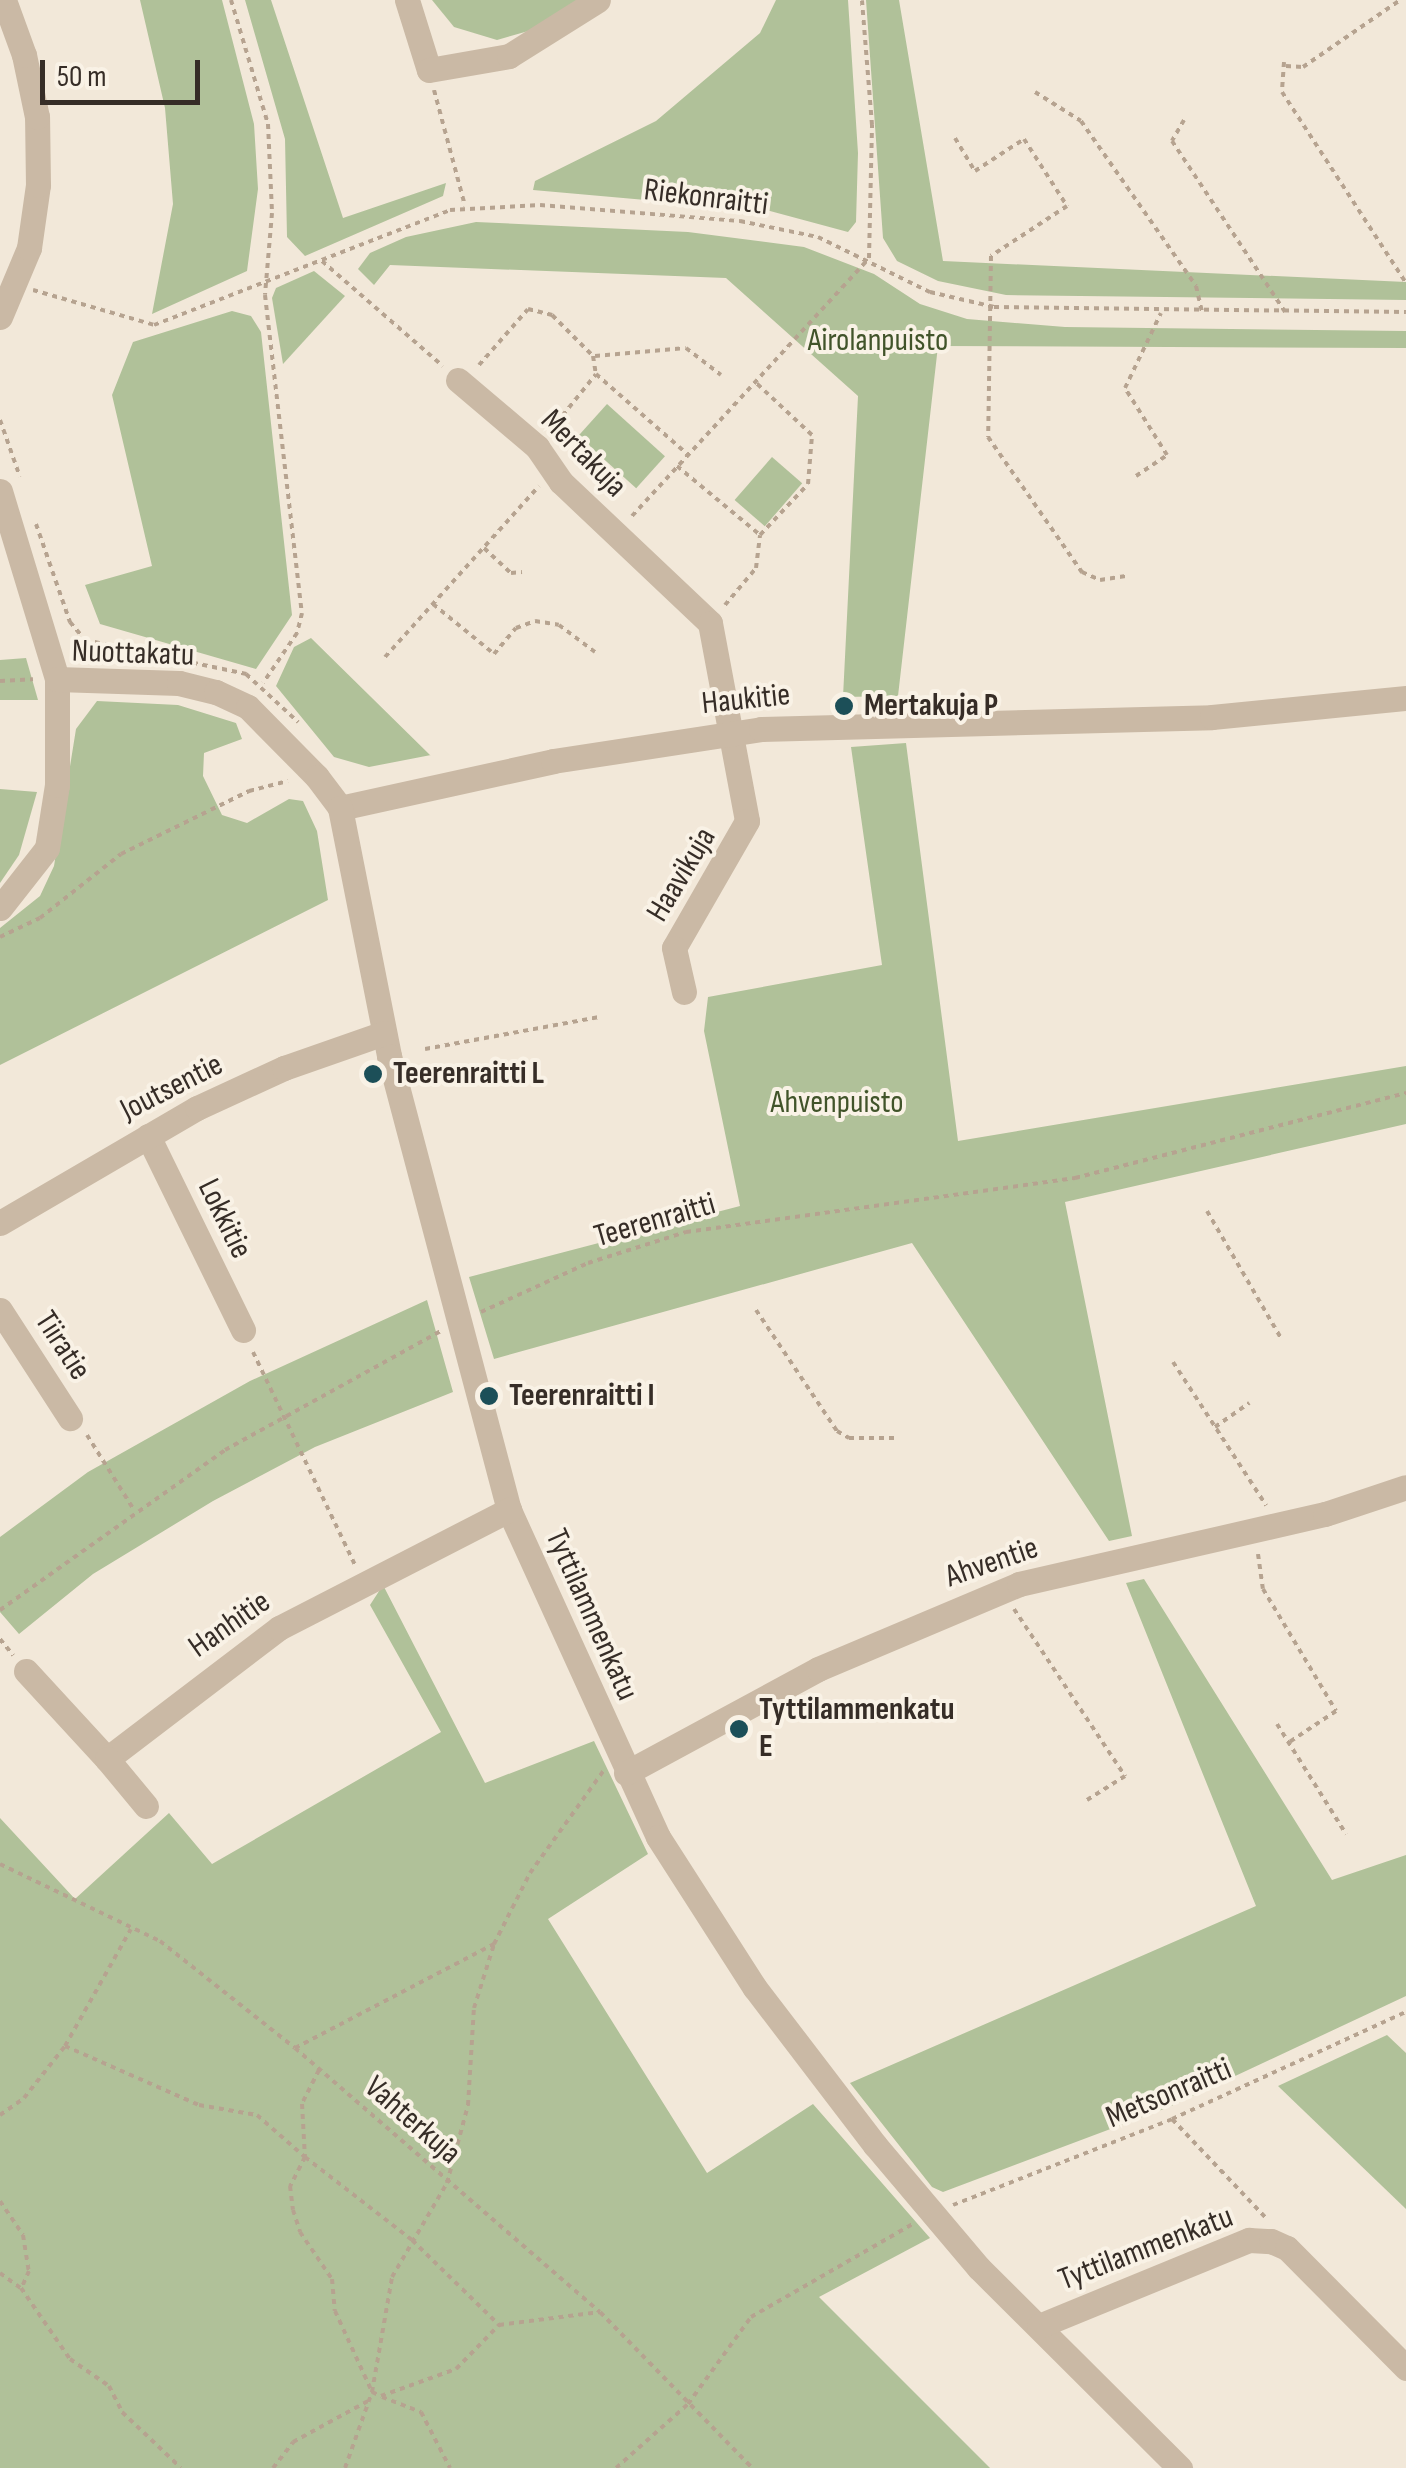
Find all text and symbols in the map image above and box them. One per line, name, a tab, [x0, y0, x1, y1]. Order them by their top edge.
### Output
scale bar	[45, 40, 205, 102]
text: 50 m	[57, 59, 106, 95]
street label: Riekonraitti	[642, 171, 770, 225]
park label: Airolanpuisto	[808, 322, 948, 360]
street label: Mertakuja	[532, 402, 634, 506]
street label: Nuottakatu	[71, 633, 195, 675]
street label: Haukitie	[700, 676, 792, 724]
place label: Mertakuja P	[864, 687, 998, 725]
marker: Mertakuja P	[833, 695, 855, 717]
street label: Haavikuja	[639, 821, 725, 929]
street label: Joutsentie	[114, 1046, 230, 1130]
place label: Teerenraitti L	[393, 1055, 544, 1093]
marker: Teerenraitti L	[362, 1063, 384, 1085]
park label: Ahvenpuisto	[770, 1084, 904, 1122]
street label: Lokkitie	[188, 1173, 260, 1265]
street label: Teerenraitti	[590, 1185, 720, 1257]
street label: Tiiratie	[26, 1304, 98, 1388]
place label: Teerenraitti I	[509, 1377, 655, 1415]
marker: Teerenraitti I	[478, 1385, 500, 1407]
street label: Tyttilammenkatu	[536, 1523, 646, 1707]
street label: Ahventie	[941, 1529, 1043, 1597]
street label: Hanhitie	[182, 1583, 278, 1667]
place label: Tyttilammenkatu E	[759, 1692, 954, 1767]
marker: Tyttilammenkatu E	[728, 1718, 750, 1740]
street label: Metsonraitti	[1101, 2051, 1237, 2137]
street label: Vahterkuja	[356, 2069, 468, 2173]
street label: Tyttilammenkatu	[1054, 2198, 1238, 2300]

